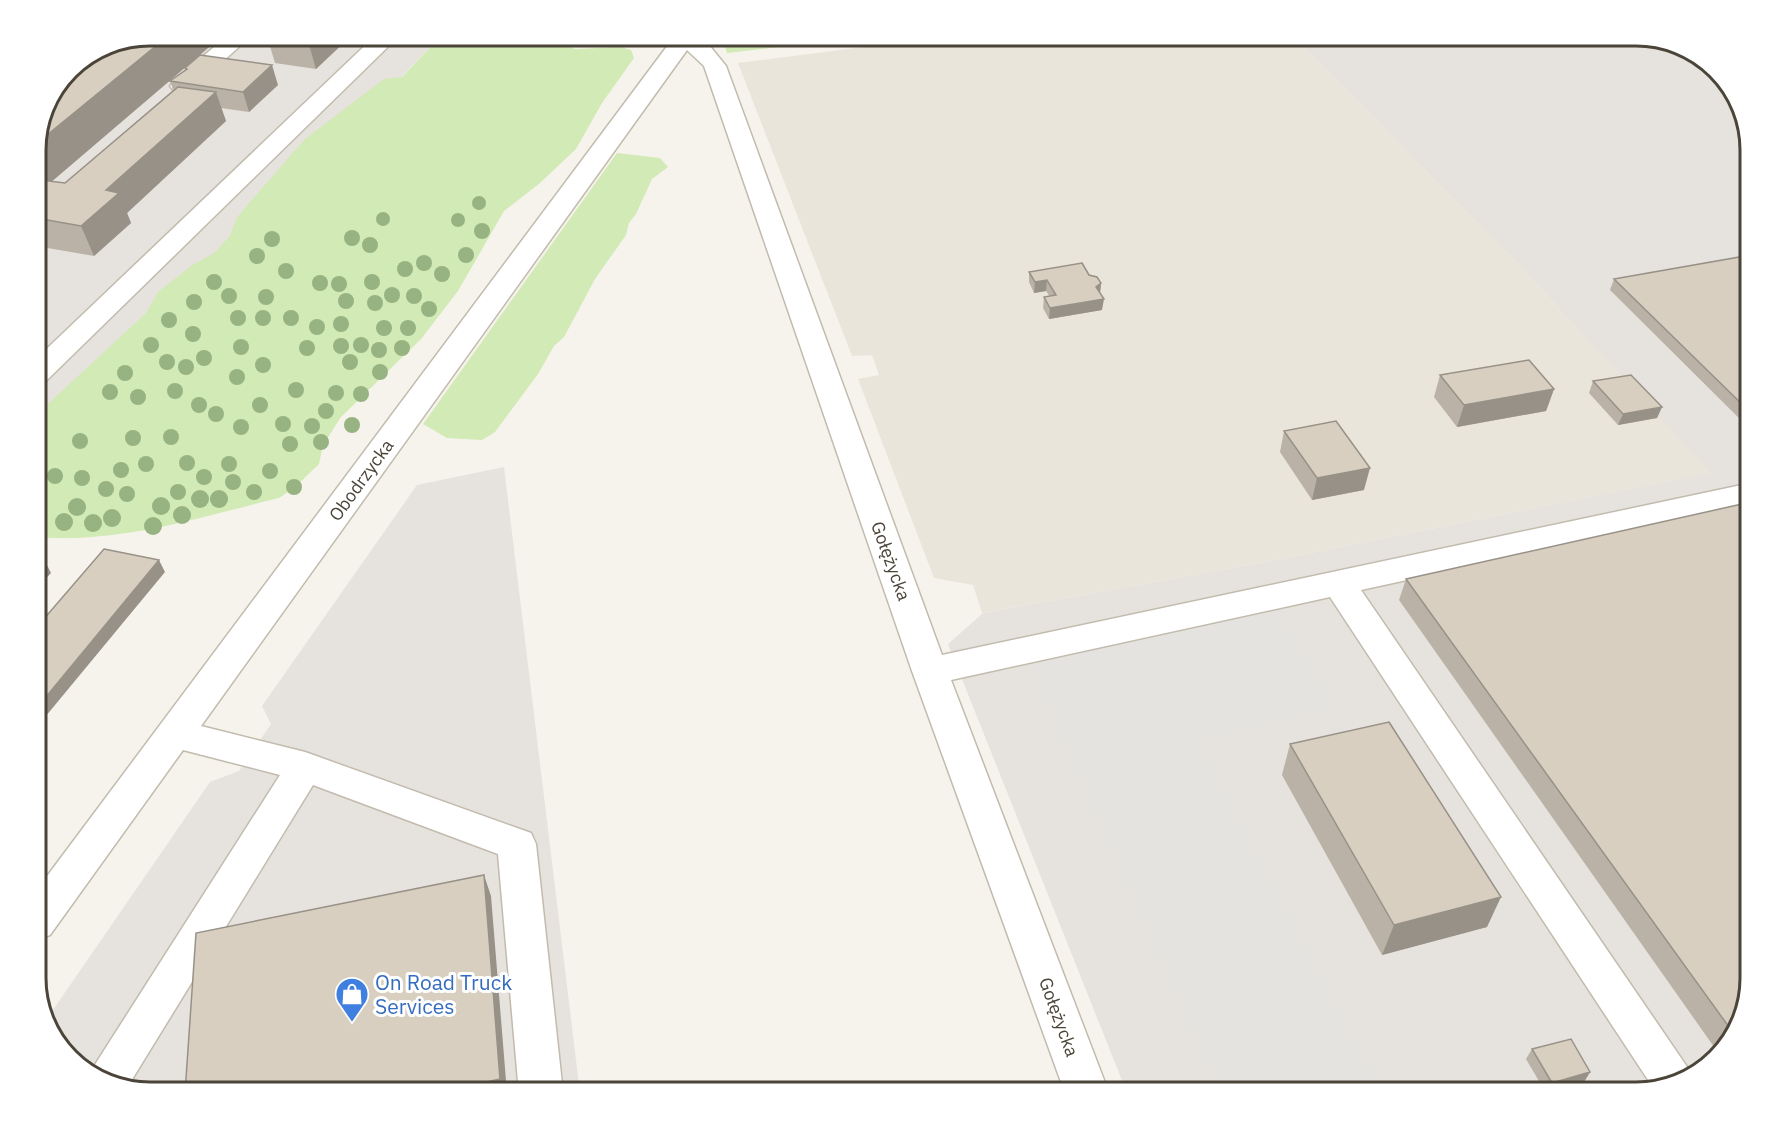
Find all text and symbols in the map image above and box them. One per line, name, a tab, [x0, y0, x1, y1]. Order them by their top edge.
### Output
street label: Obodrzycka	[324, 434, 399, 525]
street label: Gołężycka	[866, 518, 916, 604]
place label: On Road Truck Services	[375, 968, 512, 1020]
street label: Gołężycka	[1034, 974, 1084, 1060]
shop icon: On Road Truck Services	[334, 976, 370, 1023]

